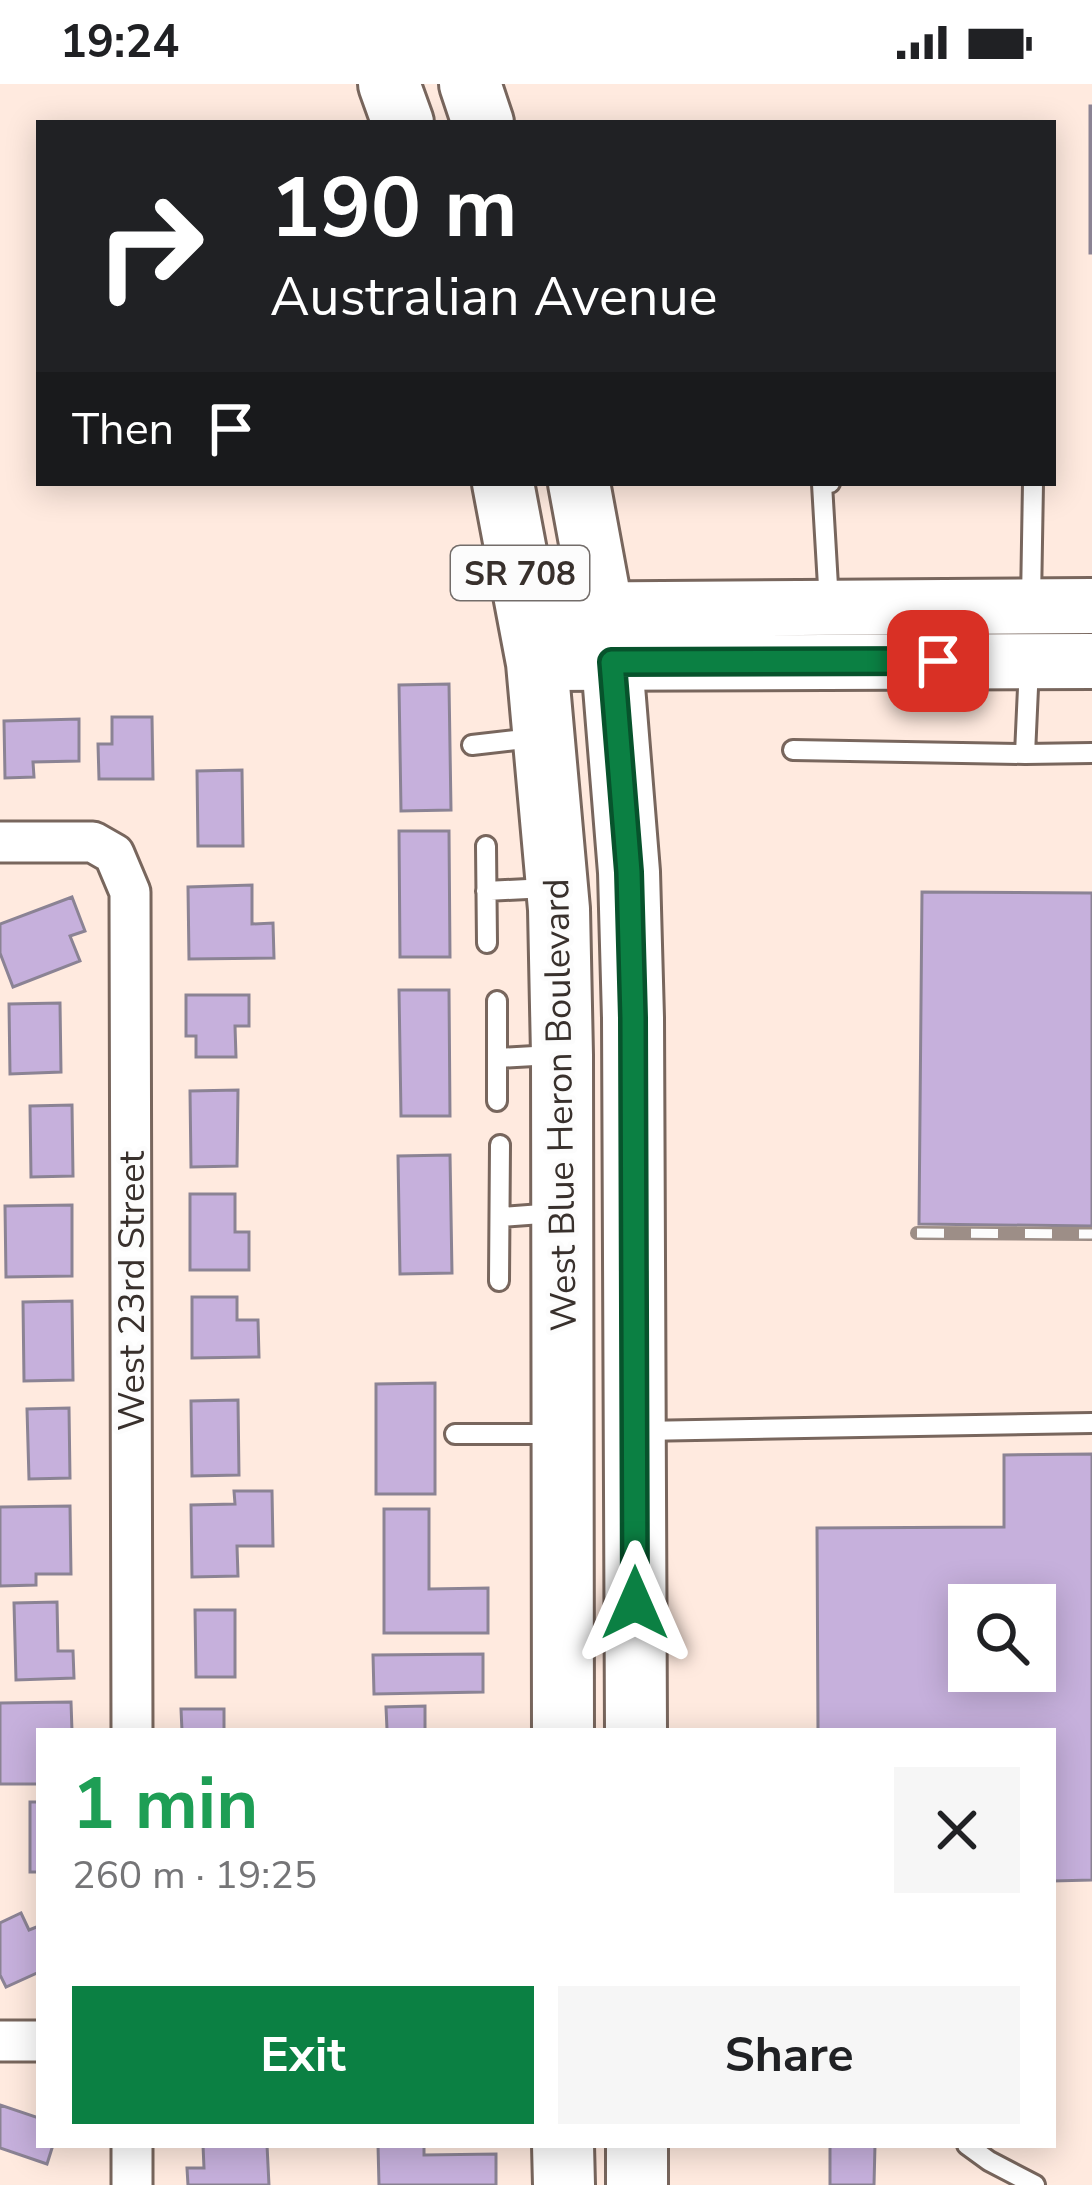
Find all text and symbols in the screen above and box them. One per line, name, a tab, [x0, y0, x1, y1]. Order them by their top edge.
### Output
text: 19:24	[60, 12, 179, 73]
text: 190 m	[270, 151, 518, 266]
icon: right	[72, 168, 228, 324]
text: Australian Avenue	[270, 260, 717, 334]
icon: arrive	[198, 396, 264, 462]
text: Then	[72, 399, 174, 460]
road number: SR 708	[451, 546, 589, 600]
pin	[887, 610, 989, 712]
icon: arrive	[905, 628, 971, 694]
street label: West Blue Heron Boulevard	[532, 878, 589, 1332]
street label: West 23rd Street	[108, 1151, 157, 1431]
position arrow	[572, 1540, 698, 1666]
map controls	[948, 1584, 1056, 1692]
button: search	[948, 1584, 1056, 1692]
text: 1 min	[72, 1755, 258, 1853]
button: close	[894, 1767, 1020, 1893]
text: 260 m · 19:25	[72, 1849, 317, 1902]
button: Exit	[72, 1986, 534, 2124]
button: Share	[558, 1986, 1020, 2124]

